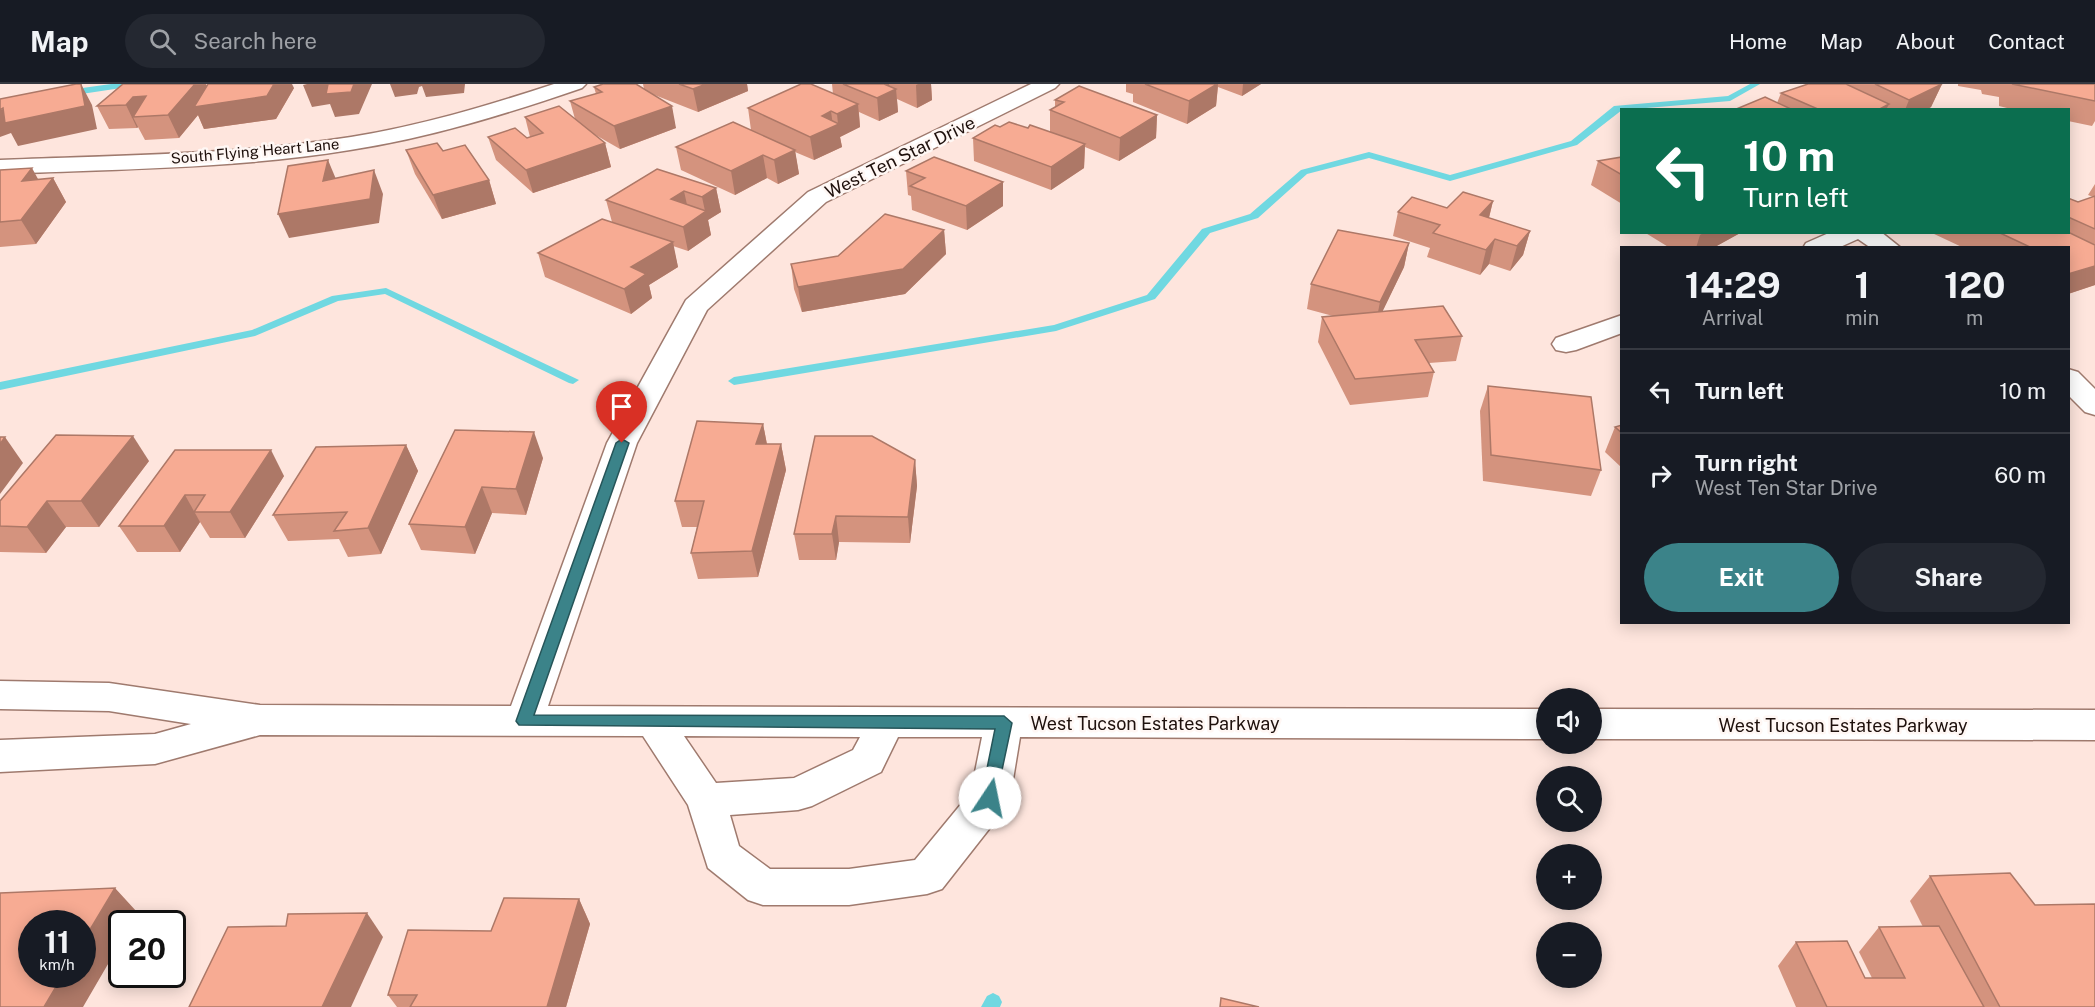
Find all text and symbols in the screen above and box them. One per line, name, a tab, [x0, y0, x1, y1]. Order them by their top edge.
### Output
search box	[125, 14, 545, 68]
text: Map	[30, 25, 89, 58]
icon: search	[146, 25, 179, 58]
text: Search here	[194, 28, 317, 54]
text: Home	[1729, 29, 1787, 54]
text: Map	[1820, 29, 1863, 54]
text: About	[1896, 29, 1955, 54]
text: Contact	[1988, 29, 2065, 54]
street label: West Ten Star Drive	[822, 112, 978, 202]
text: 10 m	[1743, 131, 1835, 180]
icon: left	[1644, 132, 1722, 210]
street label: South Flying Heart Lane	[170, 135, 340, 167]
text: Turn left	[1743, 181, 1849, 213]
text: 14:29	[1685, 264, 1781, 306]
text: 1	[1855, 264, 1870, 306]
text: 120	[1944, 264, 2005, 306]
text: Arrival	[1702, 306, 1764, 330]
text: min	[1845, 306, 1879, 330]
text: m	[1966, 306, 1983, 330]
icon: left	[1644, 375, 1677, 408]
text: Turn left	[1695, 378, 1784, 404]
text: 10 m	[1999, 378, 2046, 404]
pin	[596, 381, 647, 443]
icon: arrive	[605, 390, 638, 423]
text: Turn right	[1695, 450, 1798, 476]
icon: right	[1644, 459, 1677, 492]
text: 60 m	[1995, 462, 2046, 488]
text: West Ten Star Drive	[1695, 476, 1878, 500]
button: Exit	[1644, 543, 1839, 612]
button: Share	[1851, 543, 2046, 612]
map controls	[1536, 688, 1602, 988]
button: sound	[1536, 688, 1602, 754]
street label: West Tucson Estates Parkway	[1030, 713, 1280, 734]
street label: West Tucson Estates Parkway	[1718, 715, 1968, 736]
position arrow	[958, 766, 1022, 830]
button: search	[1536, 766, 1602, 832]
button: +	[1536, 844, 1602, 910]
speed limit sign: 20	[108, 910, 186, 988]
button: −	[1536, 922, 1602, 988]
text: 11	[44, 924, 70, 960]
text: km/h	[39, 956, 75, 973]

